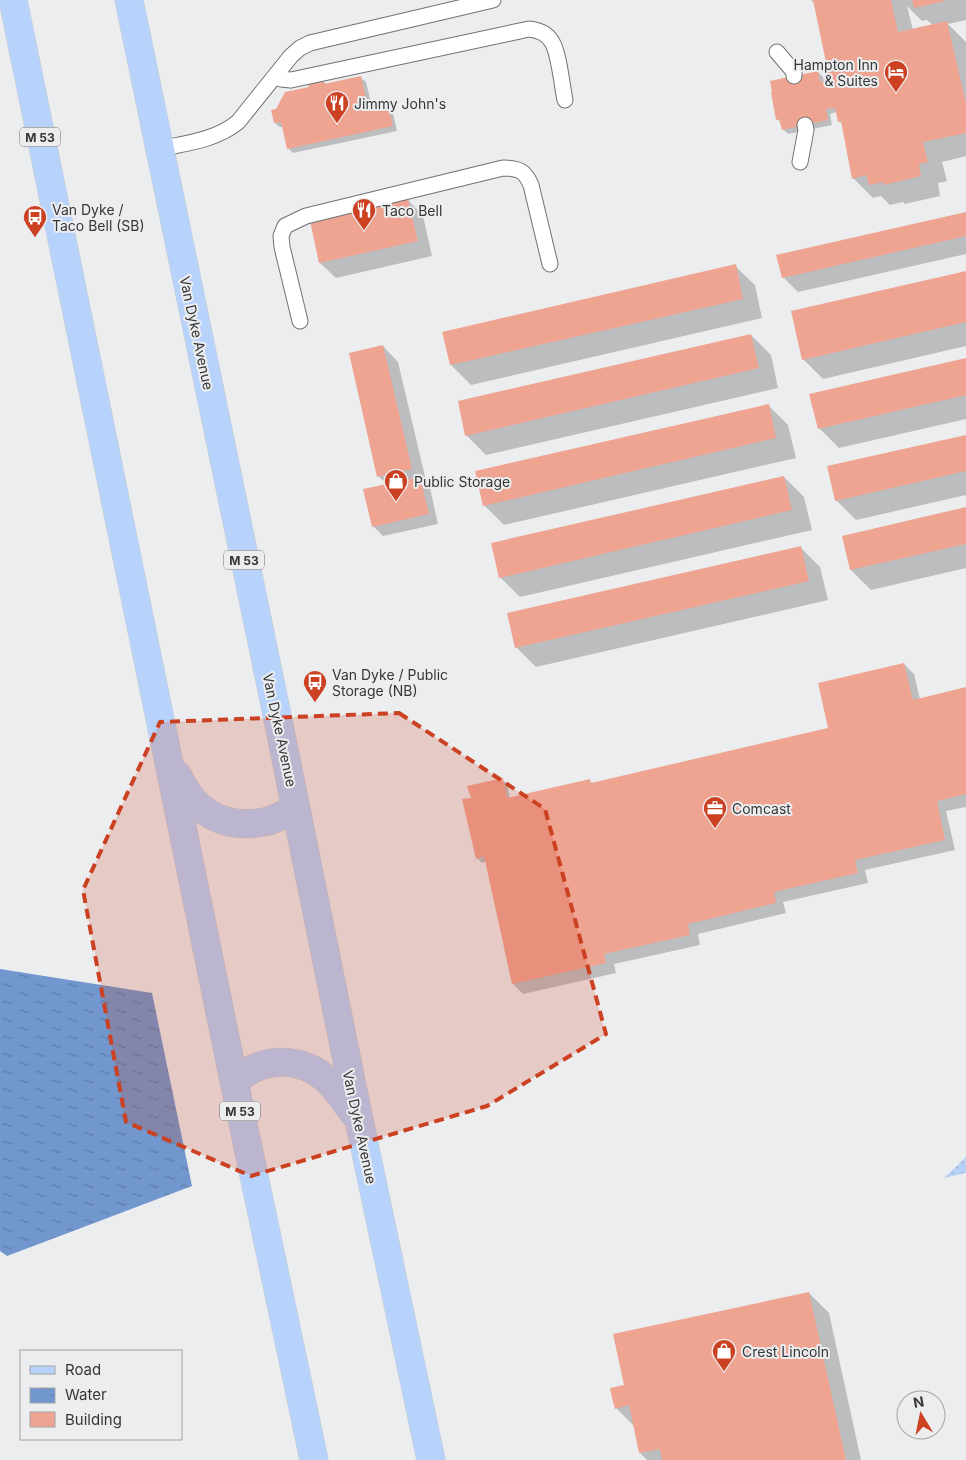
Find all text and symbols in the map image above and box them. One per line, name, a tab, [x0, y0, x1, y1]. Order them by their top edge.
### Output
place label: Hampton Inn & Suites	[794, 56, 878, 89]
hotel icon: Hampton Inn & Suites	[883, 59, 909, 93]
restaurant icon: Jimmy John's	[324, 90, 350, 124]
place label: Jimmy John's	[354, 95, 446, 112]
road number: M 53	[20, 128, 60, 146]
restaurant icon: Taco Bell	[351, 197, 377, 231]
place label: Van Dyke / Taco Bell (SB)	[52, 201, 145, 234]
place label: Taco Bell	[382, 202, 442, 219]
bus stop icon: Van Dyke / Taco Bell (SB)	[22, 204, 48, 238]
street label: Van Dyke Avenue	[177, 275, 217, 391]
shop icon: Public Storage	[383, 468, 409, 502]
place label: Public Storage	[414, 473, 510, 490]
road number: M 53	[224, 550, 264, 570]
place label: Van Dyke / Public Storage (NB)	[332, 666, 448, 699]
bus stop icon: Van Dyke / Public Storage (NB)	[302, 669, 328, 703]
street label: Van Dyke Avenue	[260, 672, 300, 788]
office icon: Comcast	[702, 795, 728, 829]
place label: Comcast	[732, 800, 791, 817]
street label: Van Dyke Avenue	[340, 1069, 380, 1185]
road number: M 53	[220, 1102, 260, 1120]
shop icon: Crest Lincoln	[711, 1338, 737, 1372]
place label: Crest Lincoln	[742, 1343, 829, 1360]
legend	[20, 1350, 182, 1440]
text: Road	[65, 1360, 101, 1379]
text: Water	[65, 1385, 107, 1404]
north arrow	[896, 1390, 946, 1440]
text: N	[912, 1392, 925, 1411]
text: Building	[65, 1410, 122, 1429]

